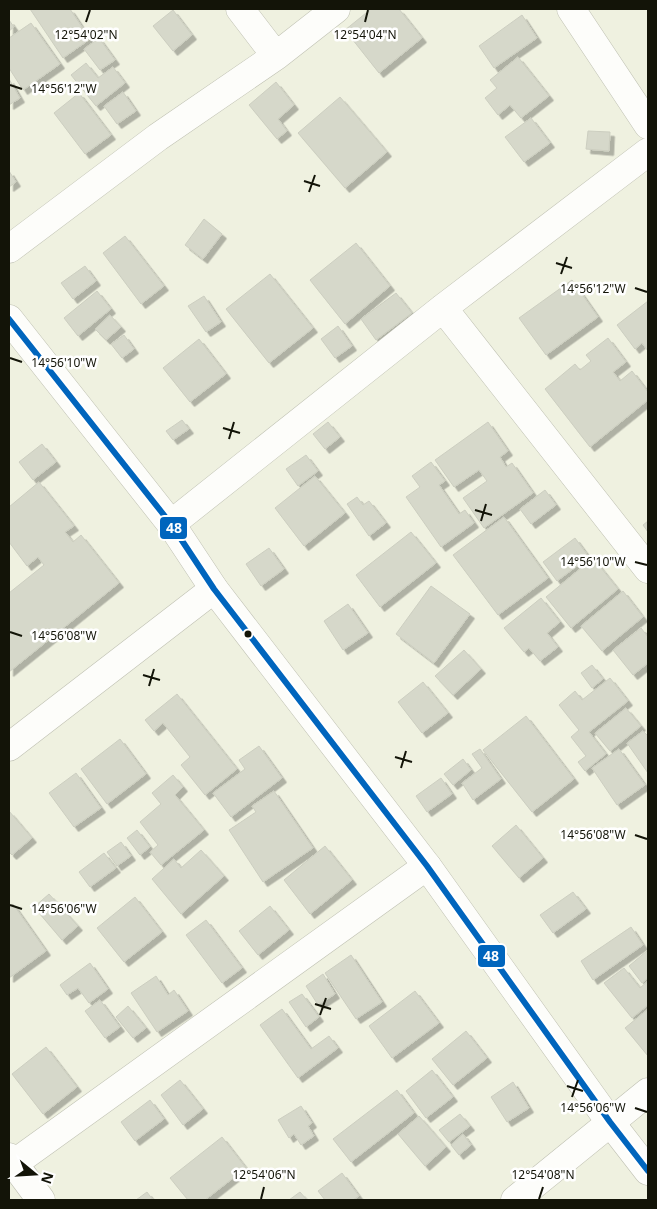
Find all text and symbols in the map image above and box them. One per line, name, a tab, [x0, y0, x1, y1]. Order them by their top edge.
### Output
text: 12°54'02"N	[54, 26, 118, 43]
text: 12°54'04"N	[333, 26, 397, 43]
text: 14°56'12"W	[31, 80, 97, 97]
text: 14°56'12"W	[560, 280, 626, 297]
text: 14°56'10"W	[31, 354, 97, 371]
line badge: 48	[159, 516, 188, 540]
text: 48	[166, 518, 182, 537]
text: 14°56'10"W	[560, 553, 626, 570]
text: 14°56'08"W	[31, 627, 97, 644]
unlabelled marker	[243, 629, 253, 639]
text: 14°56'08"W	[560, 826, 626, 843]
text: 14°56'06"W	[31, 900, 97, 917]
line badge: 48	[477, 944, 506, 968]
text: 48	[483, 946, 499, 965]
text: 14°56'06"W	[560, 1099, 626, 1116]
north arrow	[10, 1149, 60, 1199]
text: 12°54'06"N	[232, 1166, 296, 1183]
text: 12°54'08"N	[511, 1166, 575, 1183]
text: N	[37, 1170, 59, 1187]

